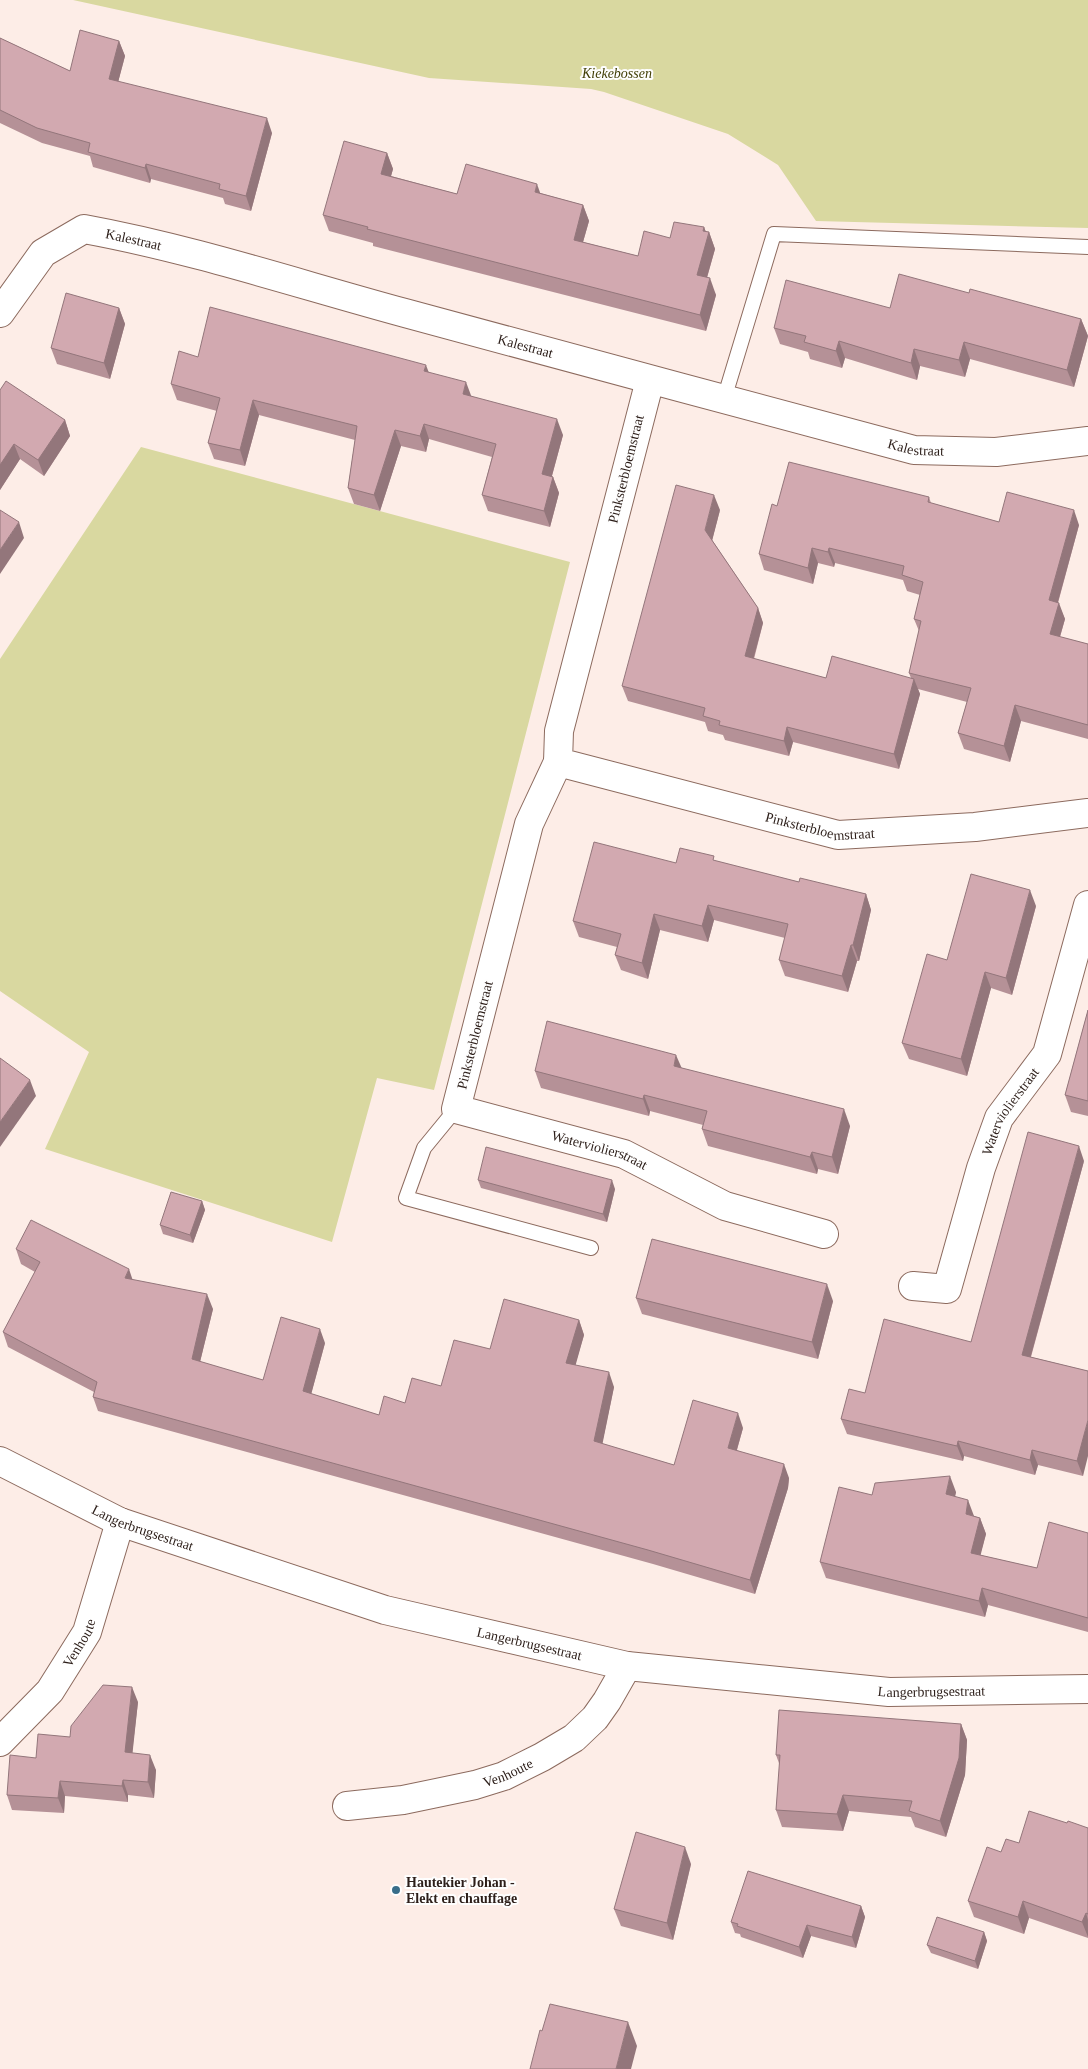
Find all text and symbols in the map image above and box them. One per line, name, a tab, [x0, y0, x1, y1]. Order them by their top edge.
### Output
park label: Kiekebossen	[581, 66, 652, 81]
street label: Kalestraat	[104, 226, 163, 253]
street label: Kalestraat	[496, 331, 555, 361]
street label: Pinksterbloemstraat	[605, 413, 647, 525]
street label: Kalestraat	[886, 436, 944, 458]
street label: Pinksterbloemstraat	[764, 809, 875, 843]
street label: Pinksterbloemstraat	[454, 979, 496, 1091]
street label: Waterviolierstraat	[979, 1065, 1042, 1157]
street label: Waterviolierstraat	[550, 1127, 650, 1172]
street label: Langerbrugsestraat	[90, 1502, 196, 1553]
street label: Venhoute	[60, 1617, 98, 1669]
street label: Langerbrugsestraat	[475, 1624, 583, 1663]
street label: Langerbrugsestraat	[877, 1683, 985, 1700]
street label: Venhoute	[481, 1755, 535, 1790]
place label: Hautekier Johan - Elekt en chauffage	[406, 1875, 517, 1906]
marker: Hautekier Johan - Elekt en chauffage	[390, 1884, 402, 1896]

